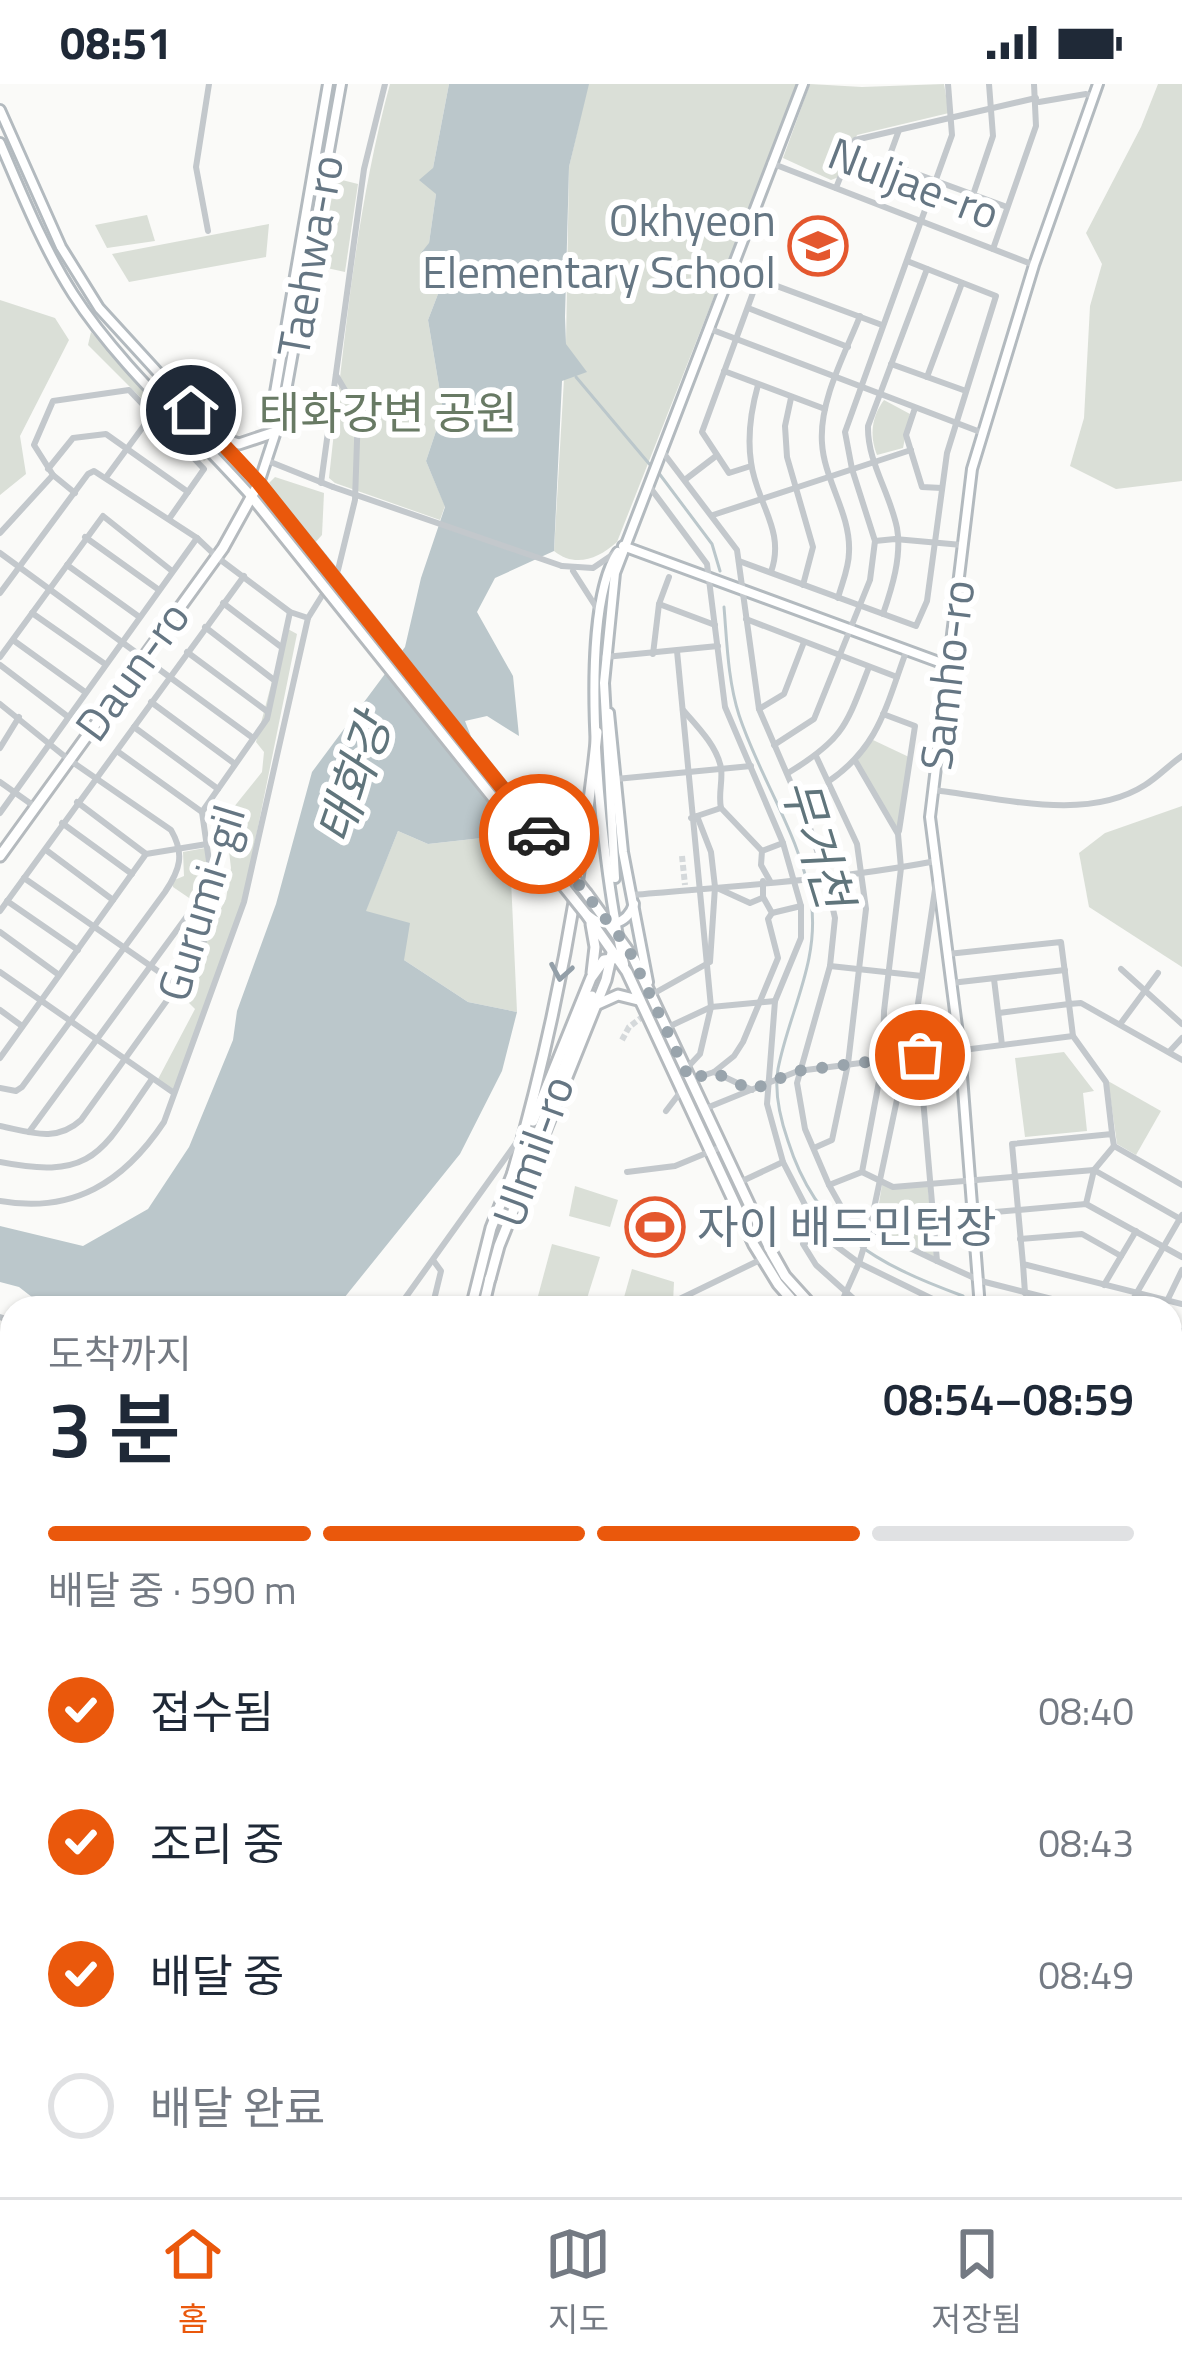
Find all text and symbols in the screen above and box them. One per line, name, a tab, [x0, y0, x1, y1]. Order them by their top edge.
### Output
text: 08:51	[60, 8, 172, 76]
street label: Nuljae-ro	[819, 118, 1010, 246]
street label: Taehwa-ro	[258, 149, 360, 362]
place label: Okhyeon Elementary School	[422, 185, 776, 305]
school or university icon: Okhyeon Elementary School	[787, 215, 849, 277]
pin	[140, 359, 242, 461]
icon: home	[158, 377, 224, 443]
park label: 태화강변 공원	[259, 378, 517, 446]
street label: Samho-ro	[901, 576, 991, 774]
street label: Daun-ro	[57, 586, 205, 754]
water label: 태화강	[297, 699, 412, 853]
water label: 무거천	[763, 769, 873, 921]
courier	[479, 774, 599, 894]
street label: Gurumi-gil	[138, 796, 262, 1009]
icon: car	[506, 801, 572, 867]
one-way arrow	[549, 962, 574, 982]
pin	[869, 1004, 971, 1106]
icon: bag	[887, 1022, 953, 1088]
street label: Ulmil-ro	[473, 1066, 591, 1236]
place label: 자이 배드민턴장	[697, 1192, 997, 1260]
sports icon: 자이 배드민턴장	[624, 1196, 686, 1258]
text: 도착까지	[48, 1324, 192, 1383]
text: 08:54–08:59	[883, 1364, 1134, 1432]
text: 3 분	[48, 1369, 181, 1487]
text: 배달 중 · 590 m	[48, 1560, 297, 1619]
icon: check	[48, 1677, 114, 1743]
text: 접수됨	[150, 1677, 274, 1745]
text: 08:40	[1038, 1681, 1134, 1740]
icon: check	[48, 1809, 114, 1875]
text: 조리 중	[150, 1809, 284, 1877]
text: 08:43	[1038, 1813, 1134, 1872]
icon: check	[48, 1941, 114, 2007]
text: 배달 중	[150, 1941, 284, 2009]
text: 08:49	[1038, 1945, 1134, 2004]
text: 배달 완료	[150, 2073, 326, 2141]
tab: 홈	[160, 2221, 226, 2344]
tab: 지도	[545, 2221, 611, 2344]
tab: 저장됨	[931, 2221, 1022, 2344]

